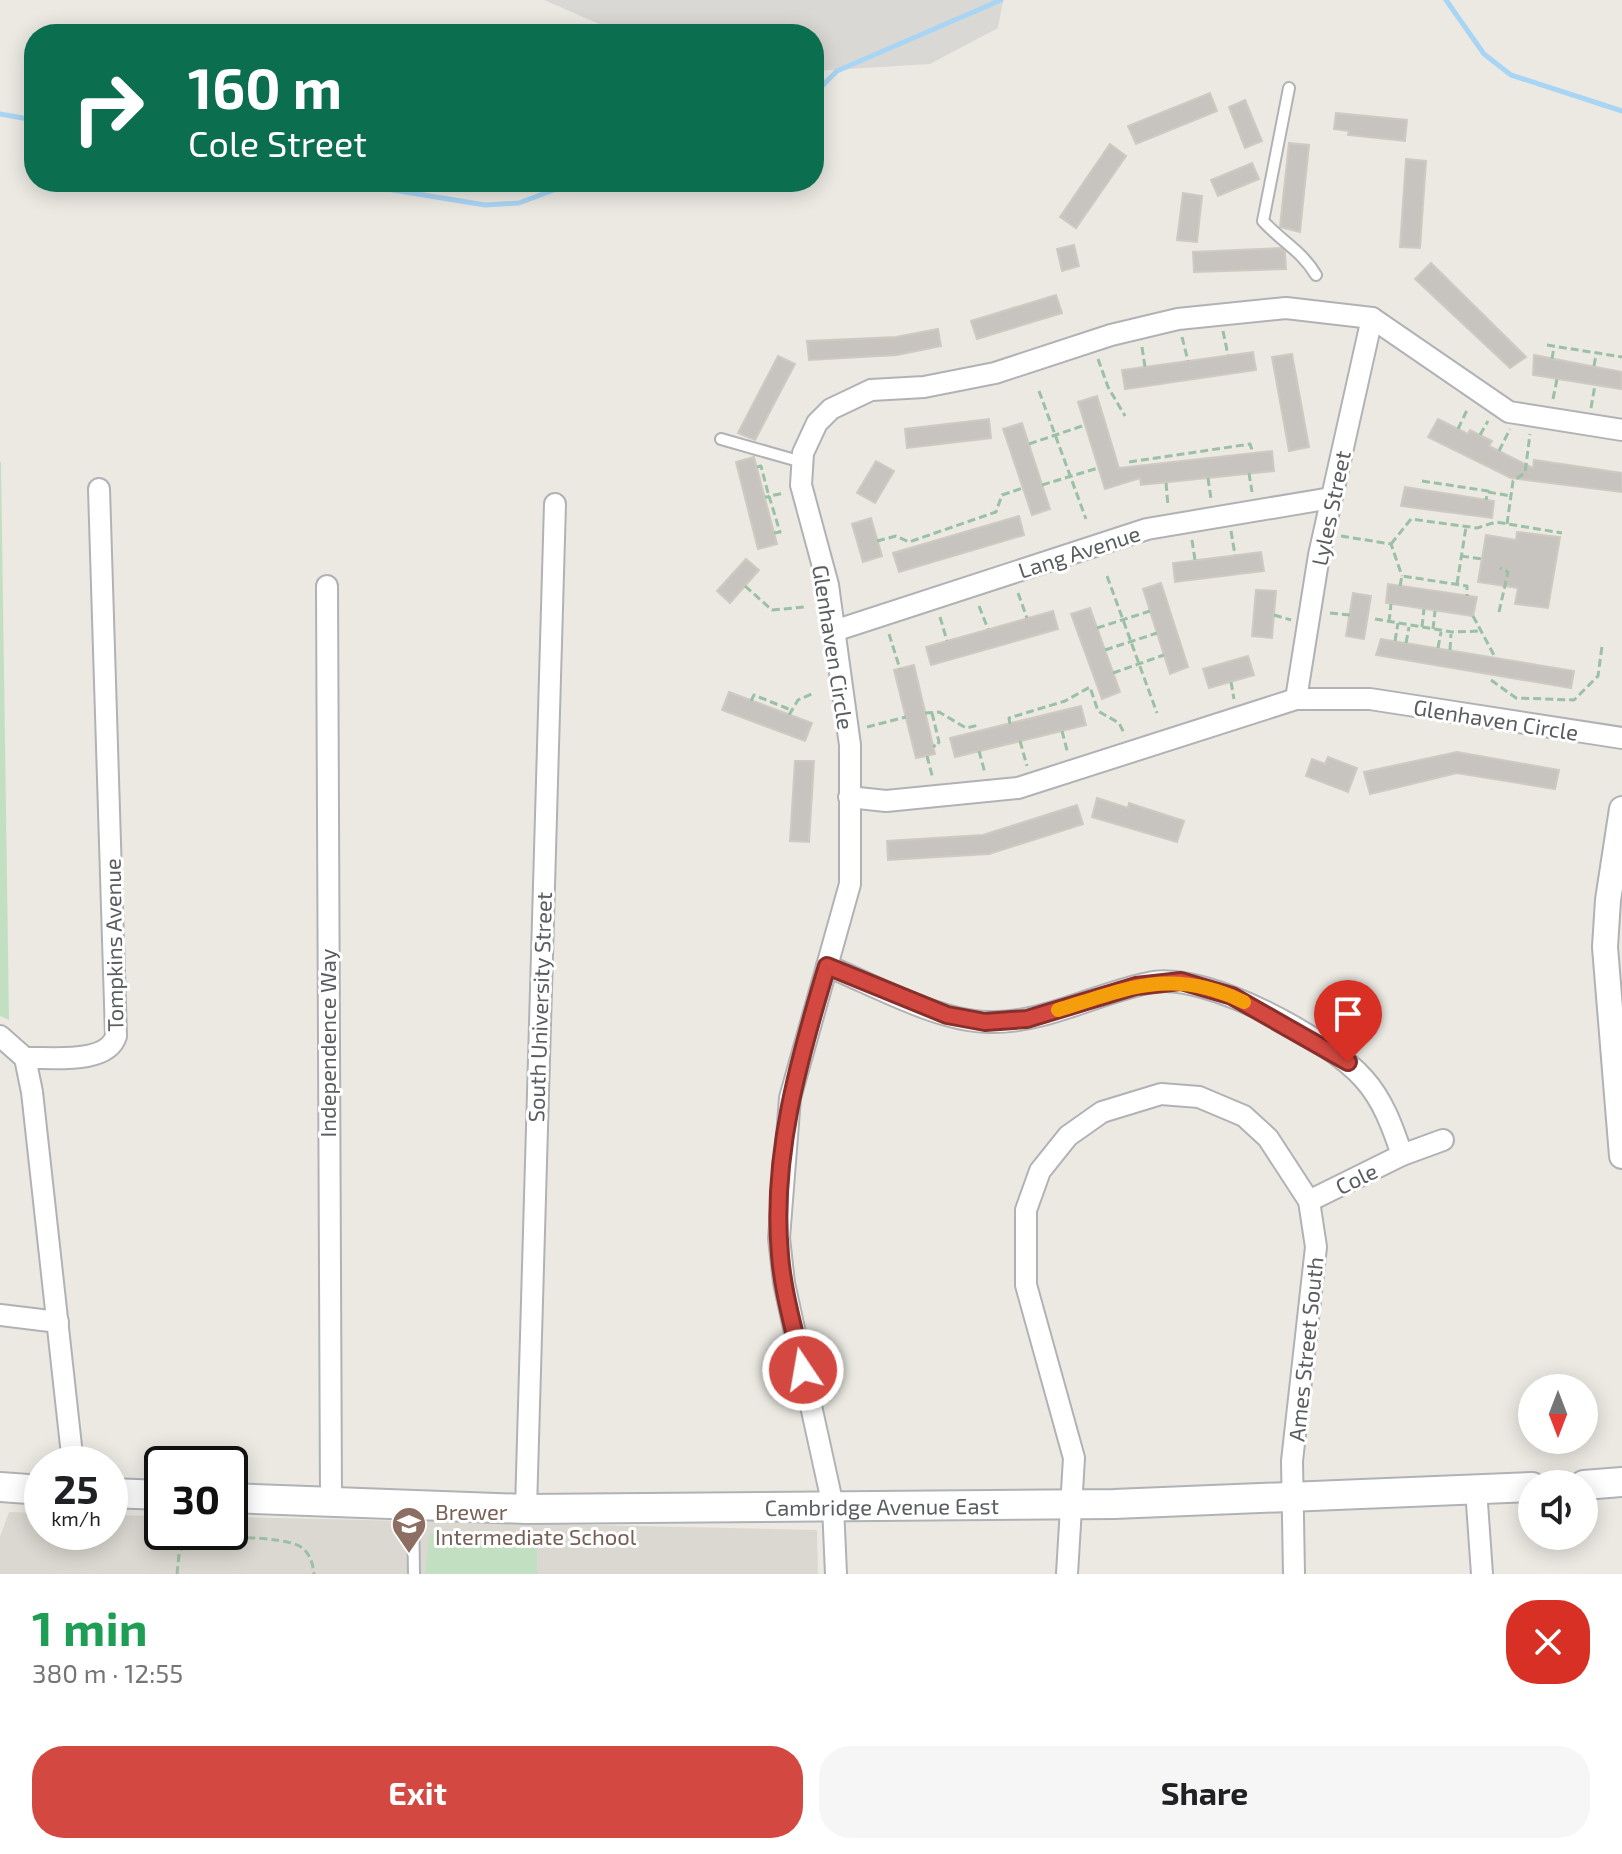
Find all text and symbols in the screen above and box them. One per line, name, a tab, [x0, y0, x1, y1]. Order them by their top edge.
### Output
text: 160 m	[188, 53, 342, 120]
icon: right	[56, 56, 160, 160]
text: Cole Street	[188, 121, 367, 164]
street label: Lyles Street	[1305, 448, 1355, 568]
street label: Lang Avenue	[1015, 519, 1143, 583]
street label: Glenhaven Circle	[808, 563, 860, 731]
street label: Glenhaven Circle	[1412, 693, 1580, 745]
street label: Tompkins Avenue	[98, 858, 128, 1032]
street label: South University Street	[522, 891, 556, 1123]
street label: Independence Way	[314, 948, 340, 1137]
pin	[1314, 980, 1382, 1062]
icon: arrive	[1326, 992, 1370, 1036]
street label: Cole	[1331, 1157, 1381, 1199]
street label: Ames Street South	[1282, 1255, 1328, 1443]
position arrow	[761, 1328, 845, 1412]
north arrow	[1518, 1374, 1598, 1454]
map controls	[1518, 1374, 1598, 1550]
speed limit sign: 30	[144, 1446, 248, 1550]
text: 25	[53, 1464, 99, 1512]
button: sound	[1518, 1470, 1598, 1550]
street label: Cambridge Avenue East	[764, 1492, 999, 1520]
place label: Brewer Intermediate School	[435, 1498, 637, 1549]
school or university icon: Brewer Intermediate School	[390, 1505, 428, 1555]
text: km/h	[51, 1506, 101, 1530]
text: 1 min	[32, 1598, 148, 1656]
button: close	[1506, 1600, 1590, 1684]
text: 380 m · 12:55	[32, 1657, 183, 1688]
button: Exit	[32, 1746, 803, 1838]
button: Share	[819, 1746, 1590, 1838]

